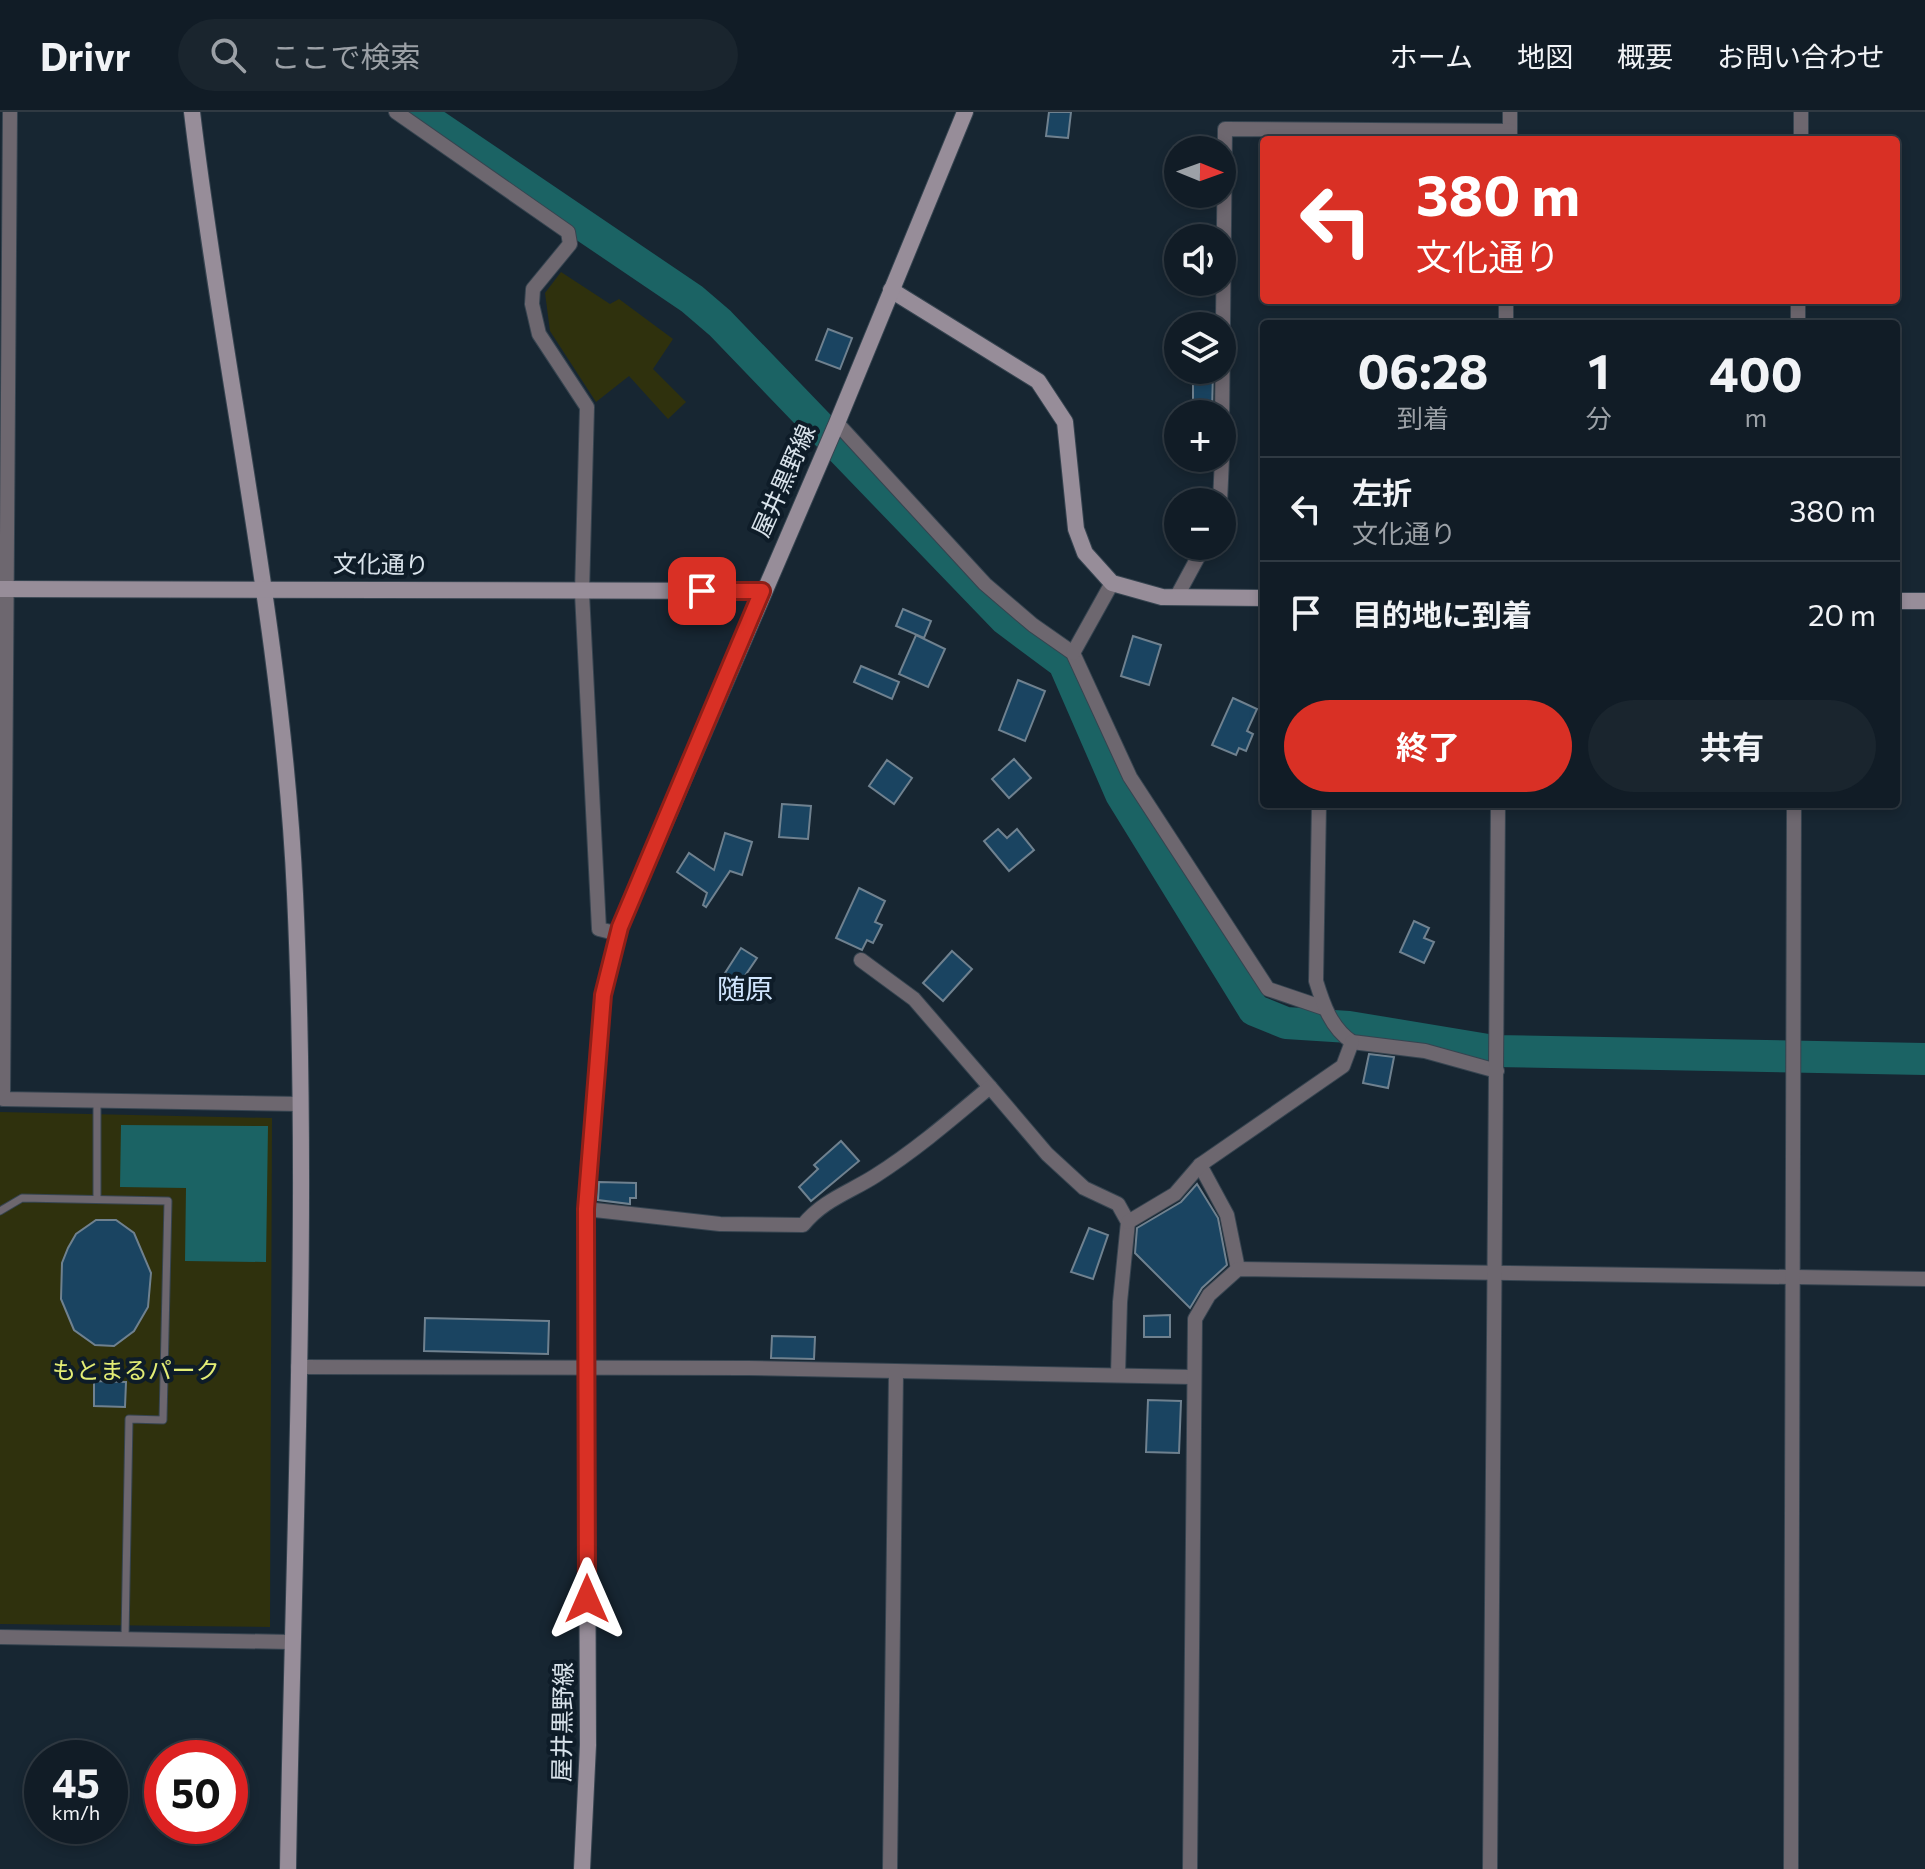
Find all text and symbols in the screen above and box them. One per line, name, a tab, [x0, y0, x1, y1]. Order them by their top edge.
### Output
search box	[178, 19, 738, 91]
text: Drivr	[40, 32, 130, 79]
icon: search	[206, 33, 250, 77]
text: ここで検索	[270, 37, 420, 74]
text: ホーム	[1390, 39, 1473, 73]
text: 地図	[1517, 39, 1573, 73]
text: 概要	[1617, 39, 1673, 73]
text: お問い合わせ	[1717, 39, 1885, 73]
north arrow	[1164, 136, 1236, 208]
map controls	[1164, 136, 1236, 560]
text: 380 m	[1416, 159, 1580, 228]
icon: left	[1284, 168, 1388, 272]
button: sound	[1164, 224, 1236, 296]
text: 文化通り	[1416, 233, 1560, 277]
button: layers	[1164, 312, 1236, 384]
text: 06:28	[1357, 340, 1488, 399]
text: 1	[1588, 340, 1610, 399]
text: 400	[1709, 343, 1803, 402]
button: +	[1164, 400, 1236, 472]
text: m	[1745, 401, 1767, 432]
text: 到着	[1397, 402, 1449, 433]
text: 分	[1586, 402, 1612, 433]
street label: 屋井黒野線	[745, 420, 820, 541]
text: 左折	[1352, 473, 1412, 510]
icon: left	[1284, 487, 1328, 531]
button: −	[1164, 488, 1236, 560]
text: 380 m	[1789, 491, 1876, 528]
text: 文化通り	[1352, 517, 1456, 548]
street label: 文化通り	[333, 548, 429, 579]
pin	[668, 557, 736, 625]
icon: arrive	[680, 569, 724, 613]
icon: arrive	[1284, 591, 1328, 635]
text: 目的地に到着	[1352, 595, 1532, 632]
text: 20 m	[1808, 595, 1876, 632]
button: 終了	[1284, 700, 1572, 792]
button: 共有	[1588, 700, 1876, 792]
district label: 随原	[717, 971, 773, 1005]
park label: もとまるパーク	[52, 1355, 220, 1384]
position arrow	[545, 1557, 629, 1641]
street label: 屋井黒野線	[546, 1662, 577, 1782]
speed limit sign: 50	[144, 1740, 248, 1844]
text: 45	[52, 1757, 100, 1806]
text: km/h	[52, 1800, 100, 1824]

